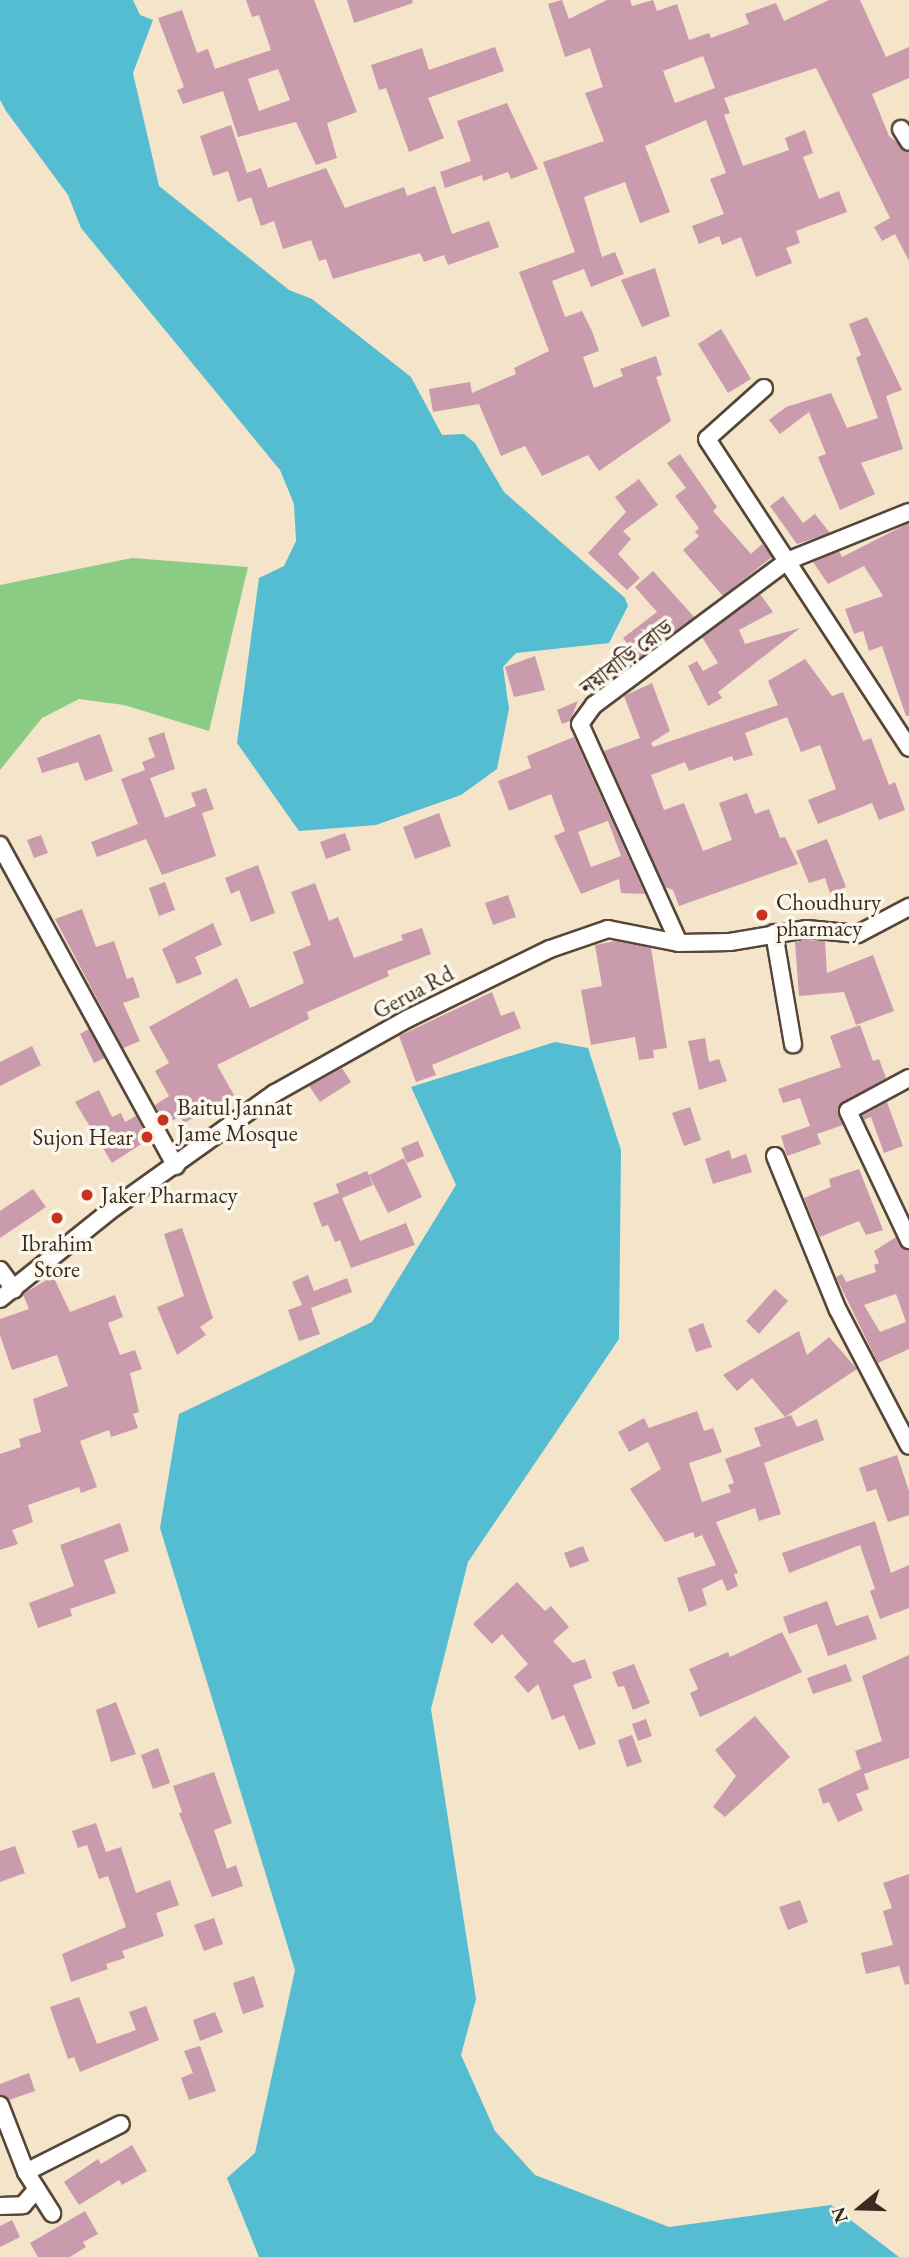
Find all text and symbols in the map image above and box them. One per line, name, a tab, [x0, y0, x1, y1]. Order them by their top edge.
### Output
street label: নয়াবাড়ি রোড	[574, 613, 678, 701]
place label: Choudhury pharmacy	[776, 888, 881, 942]
marker: Choudhury pharmacy	[754, 907, 770, 923]
street label: Gerua Rd	[368, 959, 458, 1025]
place label: Baitul Jannat Jame Mosque	[177, 1093, 298, 1147]
marker: Baitul Jannat Jame Mosque	[155, 1112, 171, 1128]
place label: Sujon Hear	[32, 1123, 133, 1151]
marker: Sujon Hear	[139, 1129, 155, 1145]
place label: Jaker Pharmacy	[101, 1181, 237, 1209]
marker: Jaker Pharmacy	[79, 1187, 95, 1203]
marker: Ibrahim Store	[49, 1210, 65, 1226]
place label: Ibrahim Store	[21, 1229, 93, 1283]
north arrow	[825, 2173, 895, 2243]
text: N	[825, 2204, 854, 2226]

